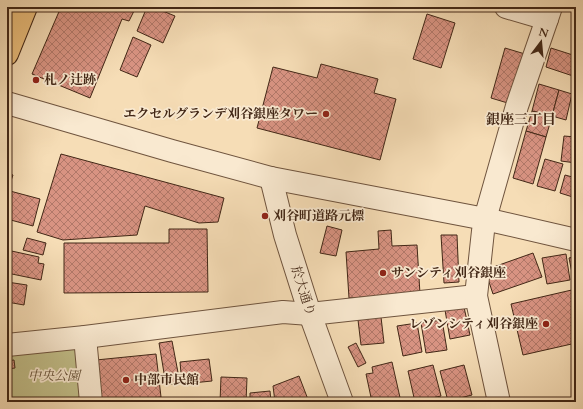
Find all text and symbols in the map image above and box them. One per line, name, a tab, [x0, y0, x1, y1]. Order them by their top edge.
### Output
north arrow	[521, 22, 561, 62]
text: N	[537, 24, 551, 42]
place label: 札ノ辻跡	[44, 71, 96, 89]
marker: 札ノ辻跡	[31, 75, 41, 85]
place label: エクセルグランデ刈谷銀座タワー	[123, 105, 318, 123]
marker: エクセルグランデ刈谷銀座タワー	[321, 109, 331, 119]
district label: 銀座三丁目	[486, 110, 556, 129]
place label: 刈谷町道路元標	[273, 207, 364, 225]
marker: 刈谷町道路元標	[260, 211, 270, 221]
street label: 於大通り	[286, 263, 320, 319]
place label: サンシティ刈谷銀座	[391, 264, 506, 282]
marker: サンシティ刈谷銀座	[378, 268, 388, 278]
place label: レゾンシティ刈谷銀座	[409, 315, 538, 333]
marker: レゾンシティ刈谷銀座	[541, 319, 551, 329]
park label: 中央公園	[28, 367, 82, 385]
place label: 中部市民館	[134, 371, 199, 389]
marker: 中部市民館	[121, 375, 131, 385]

